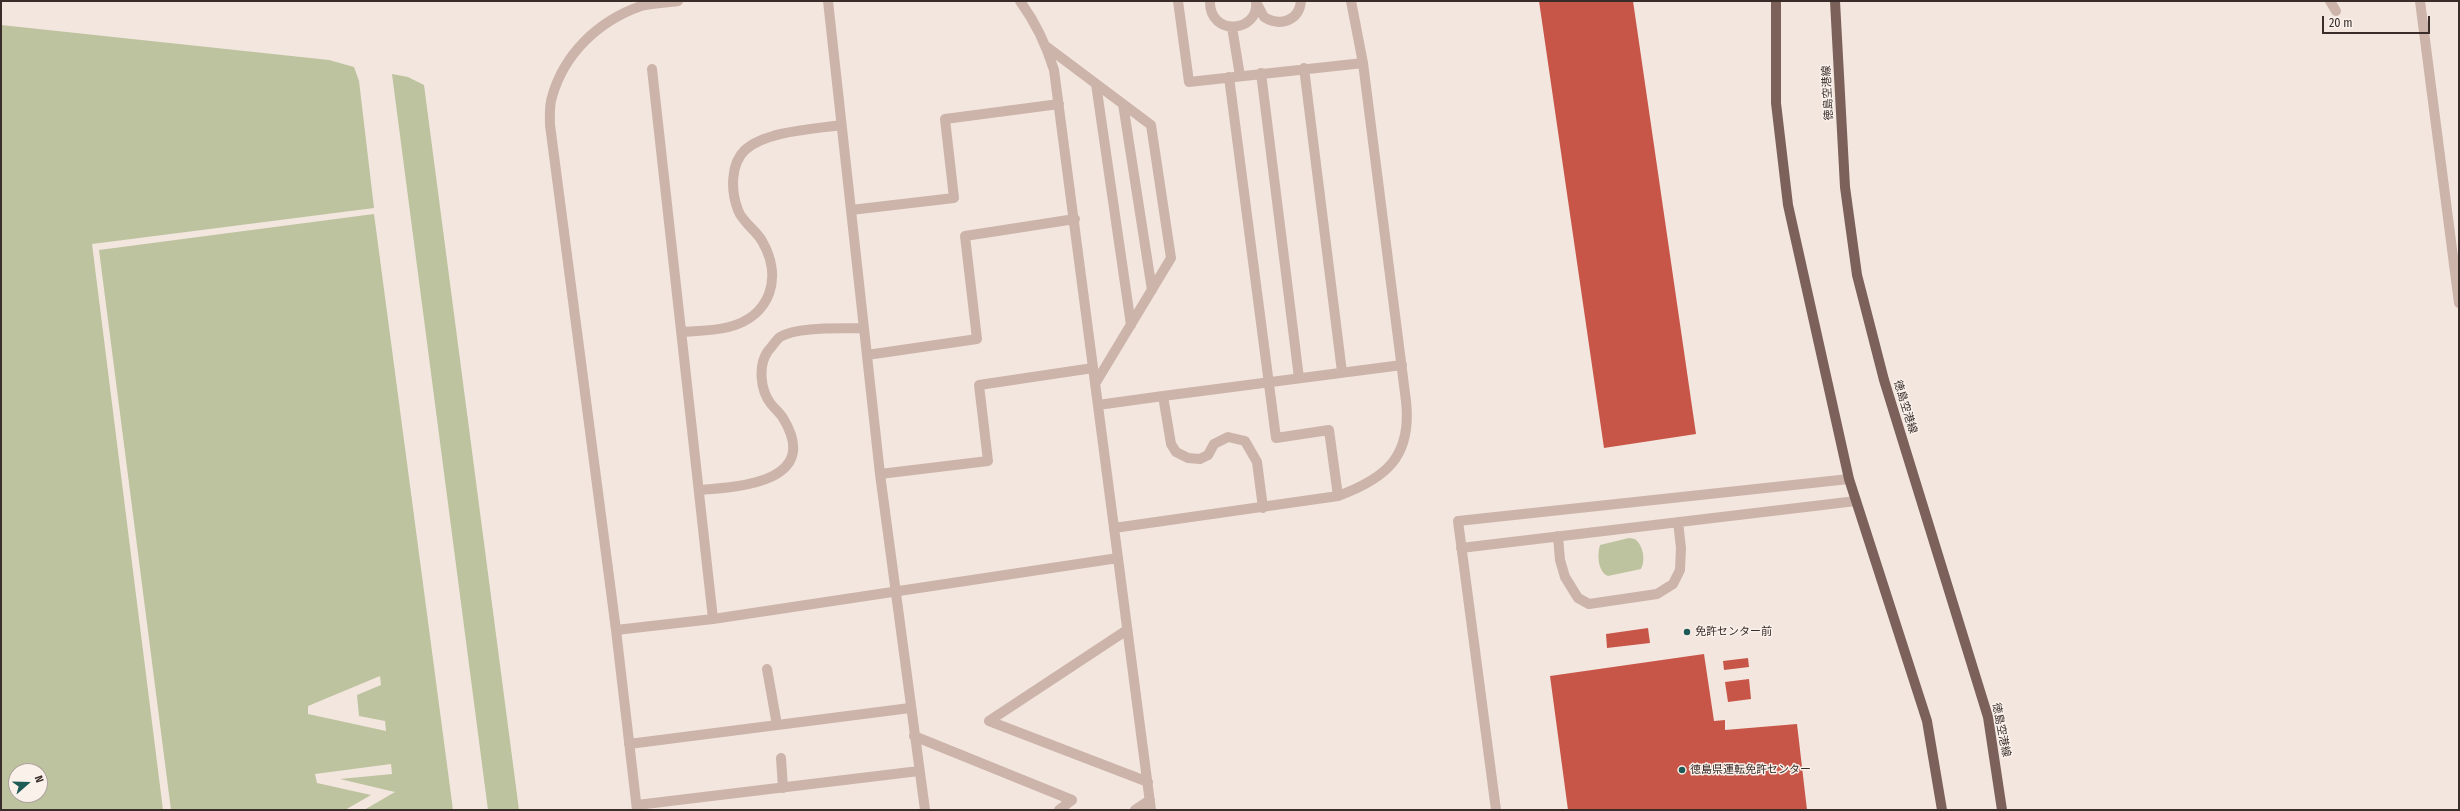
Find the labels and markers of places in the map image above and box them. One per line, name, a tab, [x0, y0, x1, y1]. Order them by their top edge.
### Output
place label: 免許センター前	[1695, 625, 1772, 639]
marker: 免許センター前	[1682, 627, 1692, 637]
place label: 徳島県運転免許センター	[1690, 763, 1811, 777]
marker: 徳島県運転免許センター	[1677, 765, 1687, 775]

